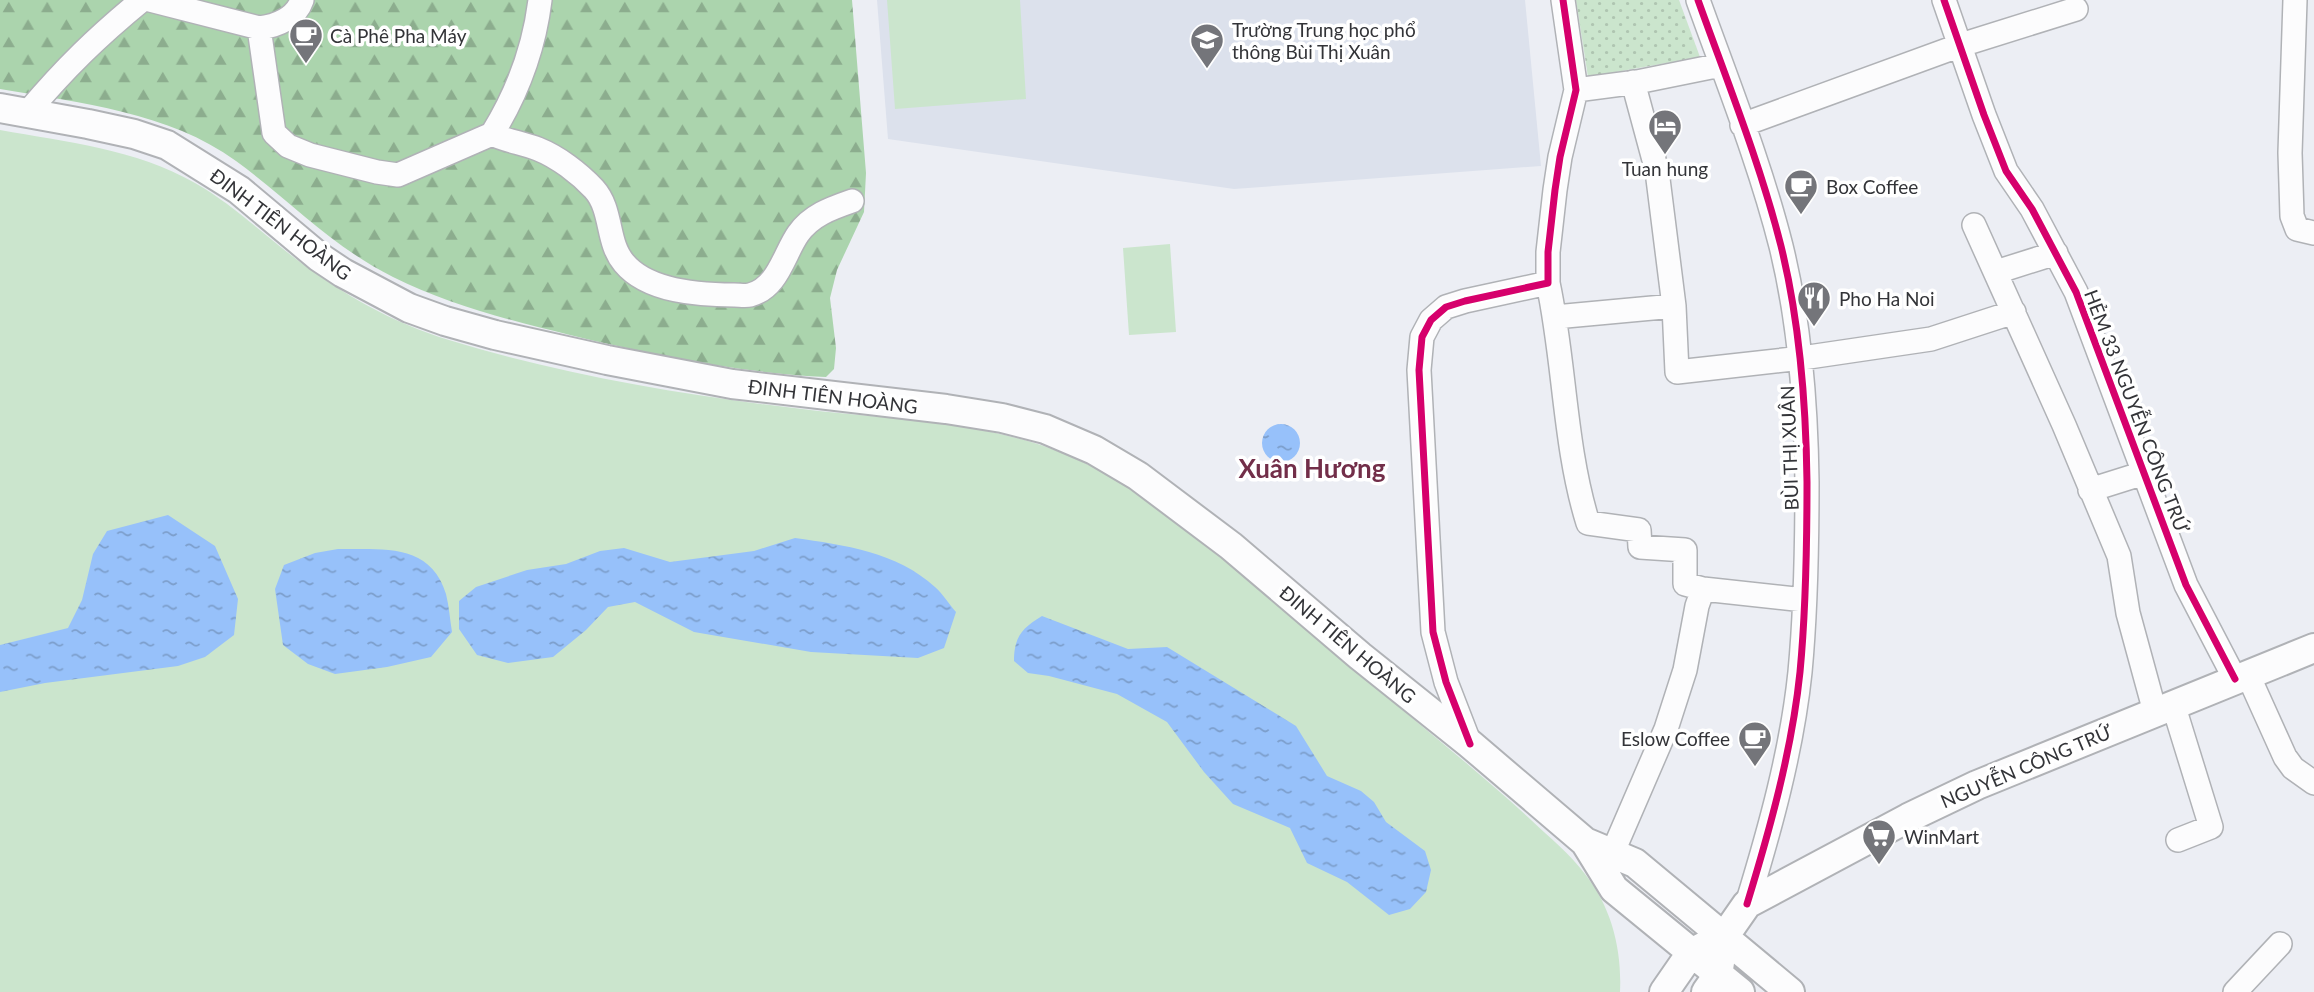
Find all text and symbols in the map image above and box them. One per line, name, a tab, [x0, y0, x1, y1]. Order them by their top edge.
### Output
cafe icon: Cà Phê Pha Máy	[287, 16, 325, 65]
place label: Trường Trung học phổ thông Bùi Thị Xuân	[1232, 18, 1416, 63]
school or university icon: Trường Trung học phổ thông Bùi Thị Xuân	[1188, 21, 1226, 70]
place label: Cà Phê Pha Máy	[330, 24, 467, 47]
hotel icon: Tuan hung	[1646, 107, 1684, 156]
place label: Tuan hung	[1622, 157, 1708, 180]
street label: ĐINH TIÊN HOÀNG	[206, 163, 356, 285]
cafe icon: Box Coffee	[1782, 167, 1820, 216]
place label: Box Coffee	[1826, 175, 1918, 198]
restaurant icon: Pho Ha Noi	[1795, 279, 1833, 328]
street label: HẺM 33 NGUYỄN CÔNG TRỨ	[2080, 286, 2195, 537]
place label: Pho Ha Noi	[1839, 287, 1935, 310]
street label: ĐINH TIÊN HOÀNG	[747, 374, 919, 418]
street label: BÙI THỊ XUÂN	[1775, 385, 1803, 511]
district label: Xuân Hương	[1239, 452, 1386, 484]
street label: ĐINH TIÊN HOÀNG	[1275, 580, 1421, 708]
street label: NGUYỄN CÔNG TRỨ	[1936, 718, 2116, 813]
cafe icon: Eslow Coffee	[1736, 719, 1774, 768]
place label: Eslow Coffee	[1621, 727, 1730, 750]
supermarket icon: WinMart	[1860, 817, 1898, 866]
place label: WinMart	[1904, 825, 1979, 848]

